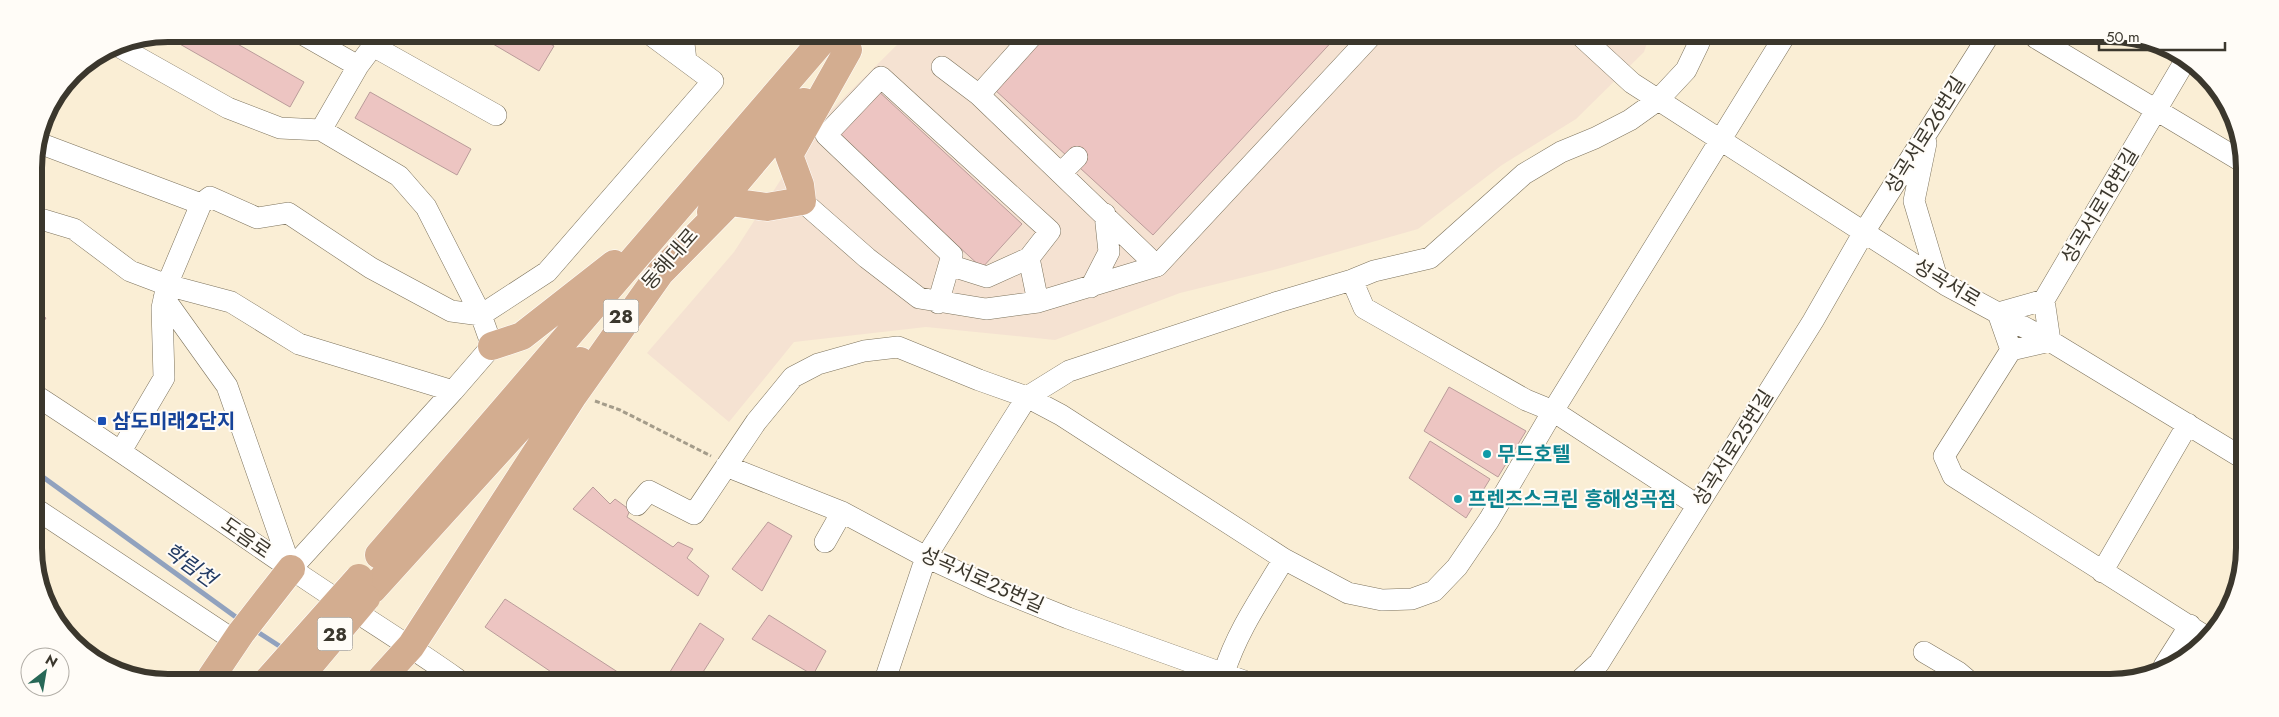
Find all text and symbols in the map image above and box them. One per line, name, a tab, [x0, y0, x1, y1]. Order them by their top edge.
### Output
scale bar	[2099, 20, 2225, 52]
text: 50 m	[2106, 26, 2140, 48]
street label: 성곡서로26번길	[1877, 71, 1973, 199]
street label: 성곡서로18번길	[2054, 143, 2146, 269]
street label: 동해대로	[635, 222, 705, 296]
street label: 성곡서로	[1908, 252, 1986, 314]
road number: 28	[604, 300, 638, 332]
street label: 성곡서로25번길	[1685, 384, 1781, 512]
place label: 삼도미래2단지	[112, 407, 236, 436]
marker: 삼도미래2단지	[96, 415, 108, 427]
place label: 무드호텔	[1497, 440, 1571, 469]
marker: 무드호텔	[1481, 448, 1493, 460]
place label: 프렌즈스크린 흥해성곡점	[1468, 485, 1676, 514]
marker: 프렌즈스크린 흥해성곡점	[1452, 493, 1464, 505]
street label: 도음로	[215, 510, 277, 566]
water label: 학림천	[158, 536, 224, 596]
street label: 성곡서로25번길	[915, 540, 1049, 620]
road number: 28	[318, 618, 352, 650]
north arrow	[20, 647, 70, 697]
text: N	[42, 649, 62, 672]

